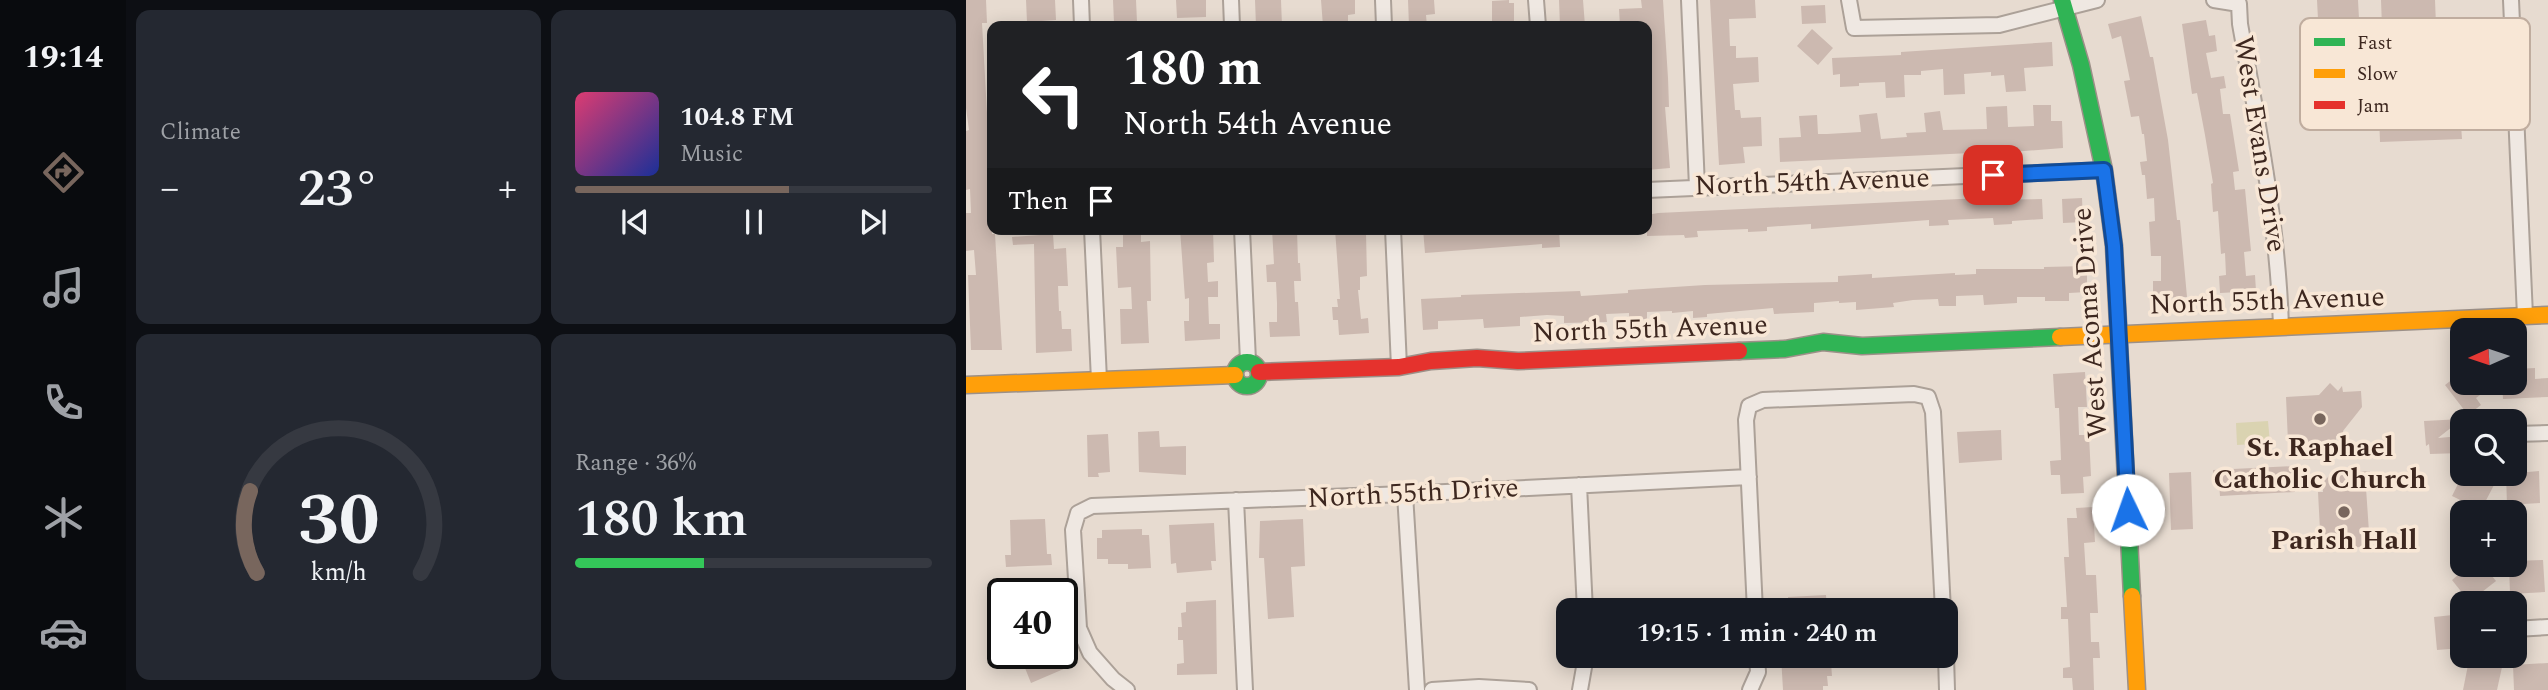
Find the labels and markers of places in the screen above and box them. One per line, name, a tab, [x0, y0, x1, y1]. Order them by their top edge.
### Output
pin	[1963, 145, 2023, 205]
marker: St. Raphael Catholic Church	[2312, 411, 2328, 427]
place label: St. Raphael Catholic Church	[2213, 426, 2427, 501]
marker: Parish Hall	[2336, 504, 2352, 520]
place label: Parish Hall	[2271, 519, 2417, 562]

